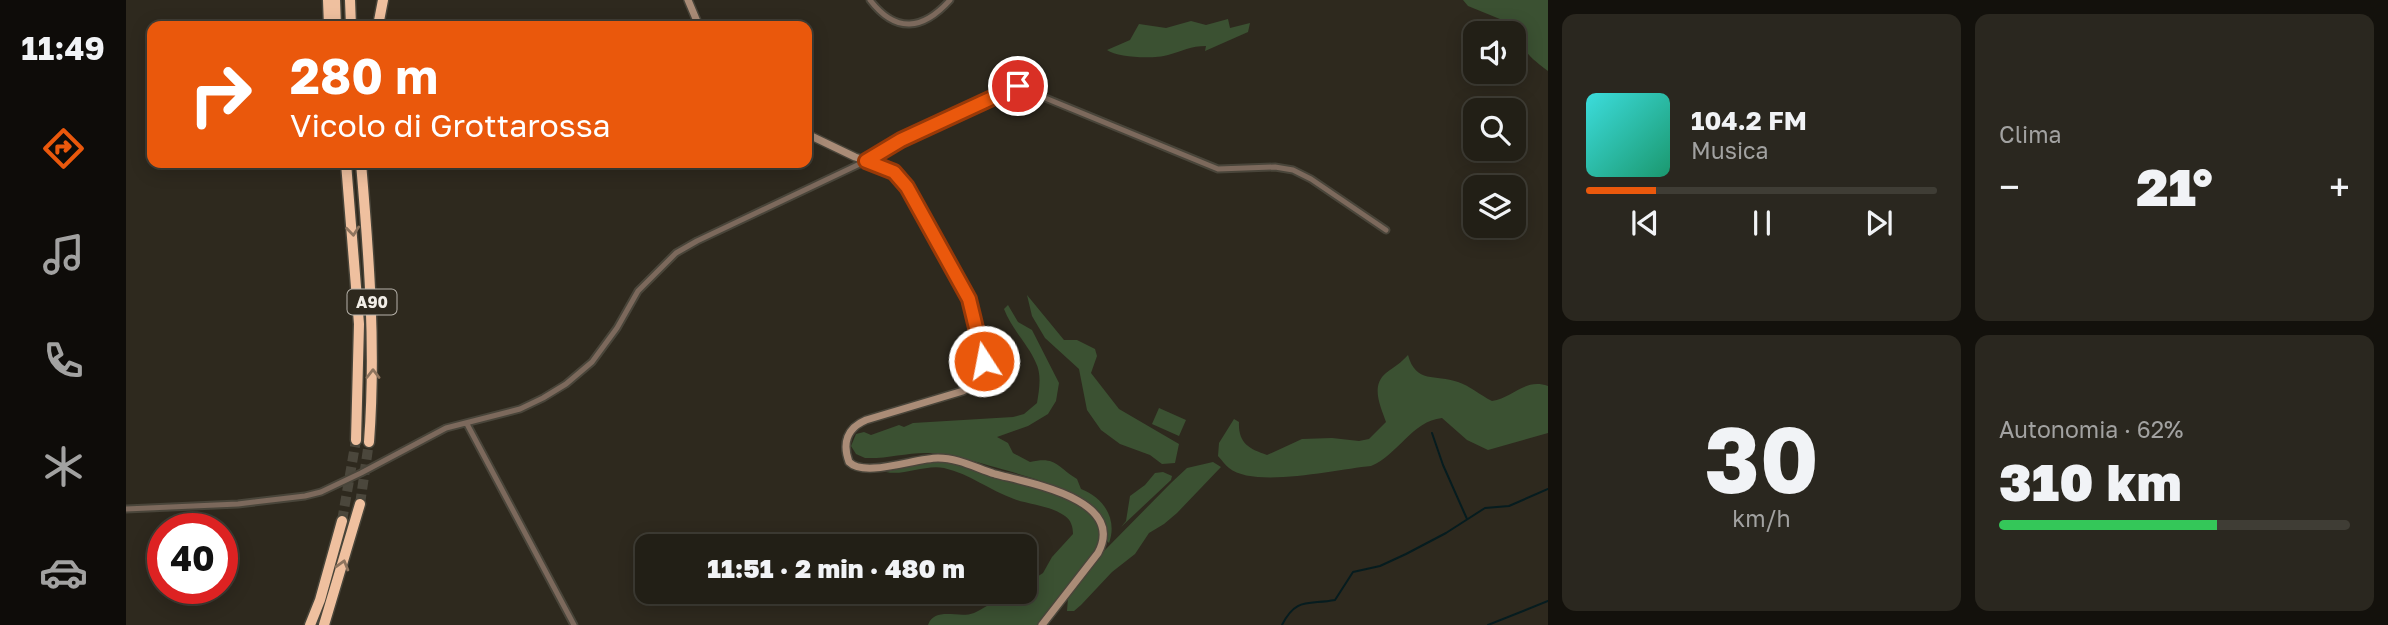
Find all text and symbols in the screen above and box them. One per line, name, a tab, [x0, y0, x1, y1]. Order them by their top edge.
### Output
map controls	[1463, 21, 1526, 238]
button: sound	[1463, 21, 1526, 84]
text: 11:49	[21, 29, 105, 67]
text: 280 m	[290, 46, 438, 105]
icon: right	[175, 49, 266, 140]
pin	[988, 56, 1048, 116]
icon: arrive	[999, 67, 1037, 105]
button: search	[1463, 98, 1526, 161]
text: 104.2 FM	[1691, 105, 1807, 136]
text: Vicolo di Grottarossa	[290, 106, 611, 144]
text: Clima	[1999, 120, 2062, 148]
icon: directions	[39, 124, 88, 173]
text: Musica	[1691, 136, 1769, 164]
text: 21°	[2136, 155, 2213, 217]
text: −	[1999, 164, 2020, 209]
text: +	[2329, 164, 2350, 209]
button: layers	[1463, 175, 1526, 238]
icon: previous	[1626, 204, 1664, 242]
icon: pause	[1743, 204, 1781, 242]
icon: next	[1860, 204, 1898, 242]
one-way arrow	[345, 225, 360, 236]
icon: music	[39, 230, 88, 279]
road number: A90	[348, 290, 396, 314]
position arrow	[947, 324, 1021, 398]
icon: phone	[39, 336, 88, 385]
one-way arrow	[365, 368, 381, 379]
text: 30	[1704, 404, 1819, 513]
text: Autonomia · 62%	[1999, 415, 2183, 443]
icon: climate	[39, 442, 88, 491]
text: 310 km	[1999, 450, 2182, 512]
text: km/h	[1732, 504, 1791, 532]
speed limit sign: 40	[147, 513, 238, 604]
icon: car	[39, 548, 88, 597]
text: 11:51 · 2 min · 480 m	[707, 553, 965, 584]
one-way arrow	[335, 559, 350, 571]

